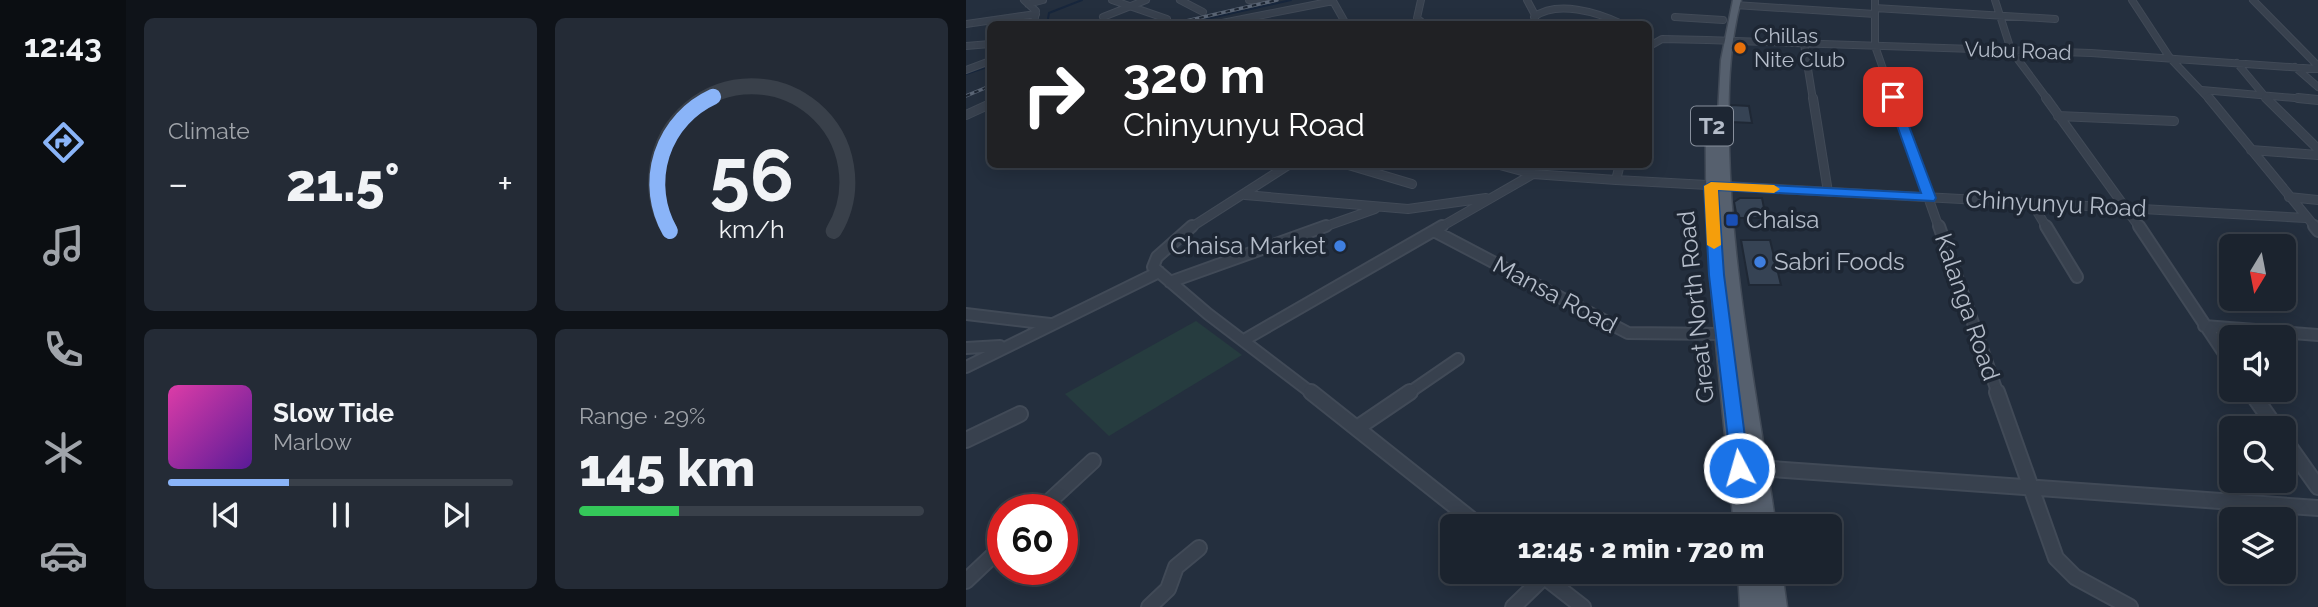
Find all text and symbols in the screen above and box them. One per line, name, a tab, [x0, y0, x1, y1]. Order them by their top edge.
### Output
place label: Chillas Nite Club	[1754, 23, 1845, 72]
text: 12:43	[24, 27, 102, 64]
street label: Vubu Road	[1964, 36, 2072, 65]
marker: Chillas Nite Club	[1732, 40, 1748, 56]
text: 320 m	[1123, 47, 1265, 104]
icon: right	[1008, 49, 1099, 140]
pin	[1863, 67, 1923, 127]
icon: arrive	[1874, 78, 1912, 116]
text: Chinyunyu Road	[1123, 106, 1365, 143]
road number: T2	[1691, 106, 1733, 146]
text: Climate	[168, 117, 250, 144]
icon: directions	[39, 118, 88, 167]
text: 56	[709, 133, 794, 218]
text: 21.5°	[286, 152, 400, 213]
text: −	[168, 161, 188, 206]
text: +	[497, 161, 513, 206]
street label: Chinyunyu Road	[1965, 184, 2147, 223]
place label: Chaisa	[1746, 205, 1819, 234]
street label: Great North Road	[1671, 209, 1720, 405]
marker: Chaisa	[1724, 212, 1740, 228]
text: km/h	[719, 213, 784, 243]
icon: music	[39, 221, 88, 270]
street label: Kalanga Road	[1929, 229, 2006, 384]
place label: Chaisa Market	[1170, 231, 1326, 260]
north arrow	[2219, 234, 2296, 312]
map controls	[2219, 234, 2296, 584]
marker: Chaisa Market	[1332, 238, 1348, 254]
place label: Sabri Foods	[1774, 247, 1905, 276]
street label: Mansa Road	[1488, 250, 1622, 339]
marker: Sabri Foods	[1752, 254, 1768, 270]
icon: phone	[39, 325, 88, 374]
button: sound	[2219, 325, 2296, 402]
text: Slow Tide	[273, 398, 394, 428]
text: Range · 29%	[579, 402, 705, 429]
button: search	[2219, 416, 2296, 493]
icon: climate	[39, 428, 88, 477]
text: Marlow	[273, 428, 352, 455]
position arrow	[1702, 431, 1776, 505]
text: 145 km	[579, 437, 755, 498]
speed limit sign: 60	[987, 494, 1078, 585]
icon: previous	[207, 496, 245, 534]
icon: pause	[322, 496, 360, 534]
icon: next	[437, 496, 475, 534]
button: layers	[2219, 507, 2296, 584]
icon: car	[39, 531, 88, 580]
text: 12:45 · 2 min · 720 m	[1518, 534, 1764, 564]

